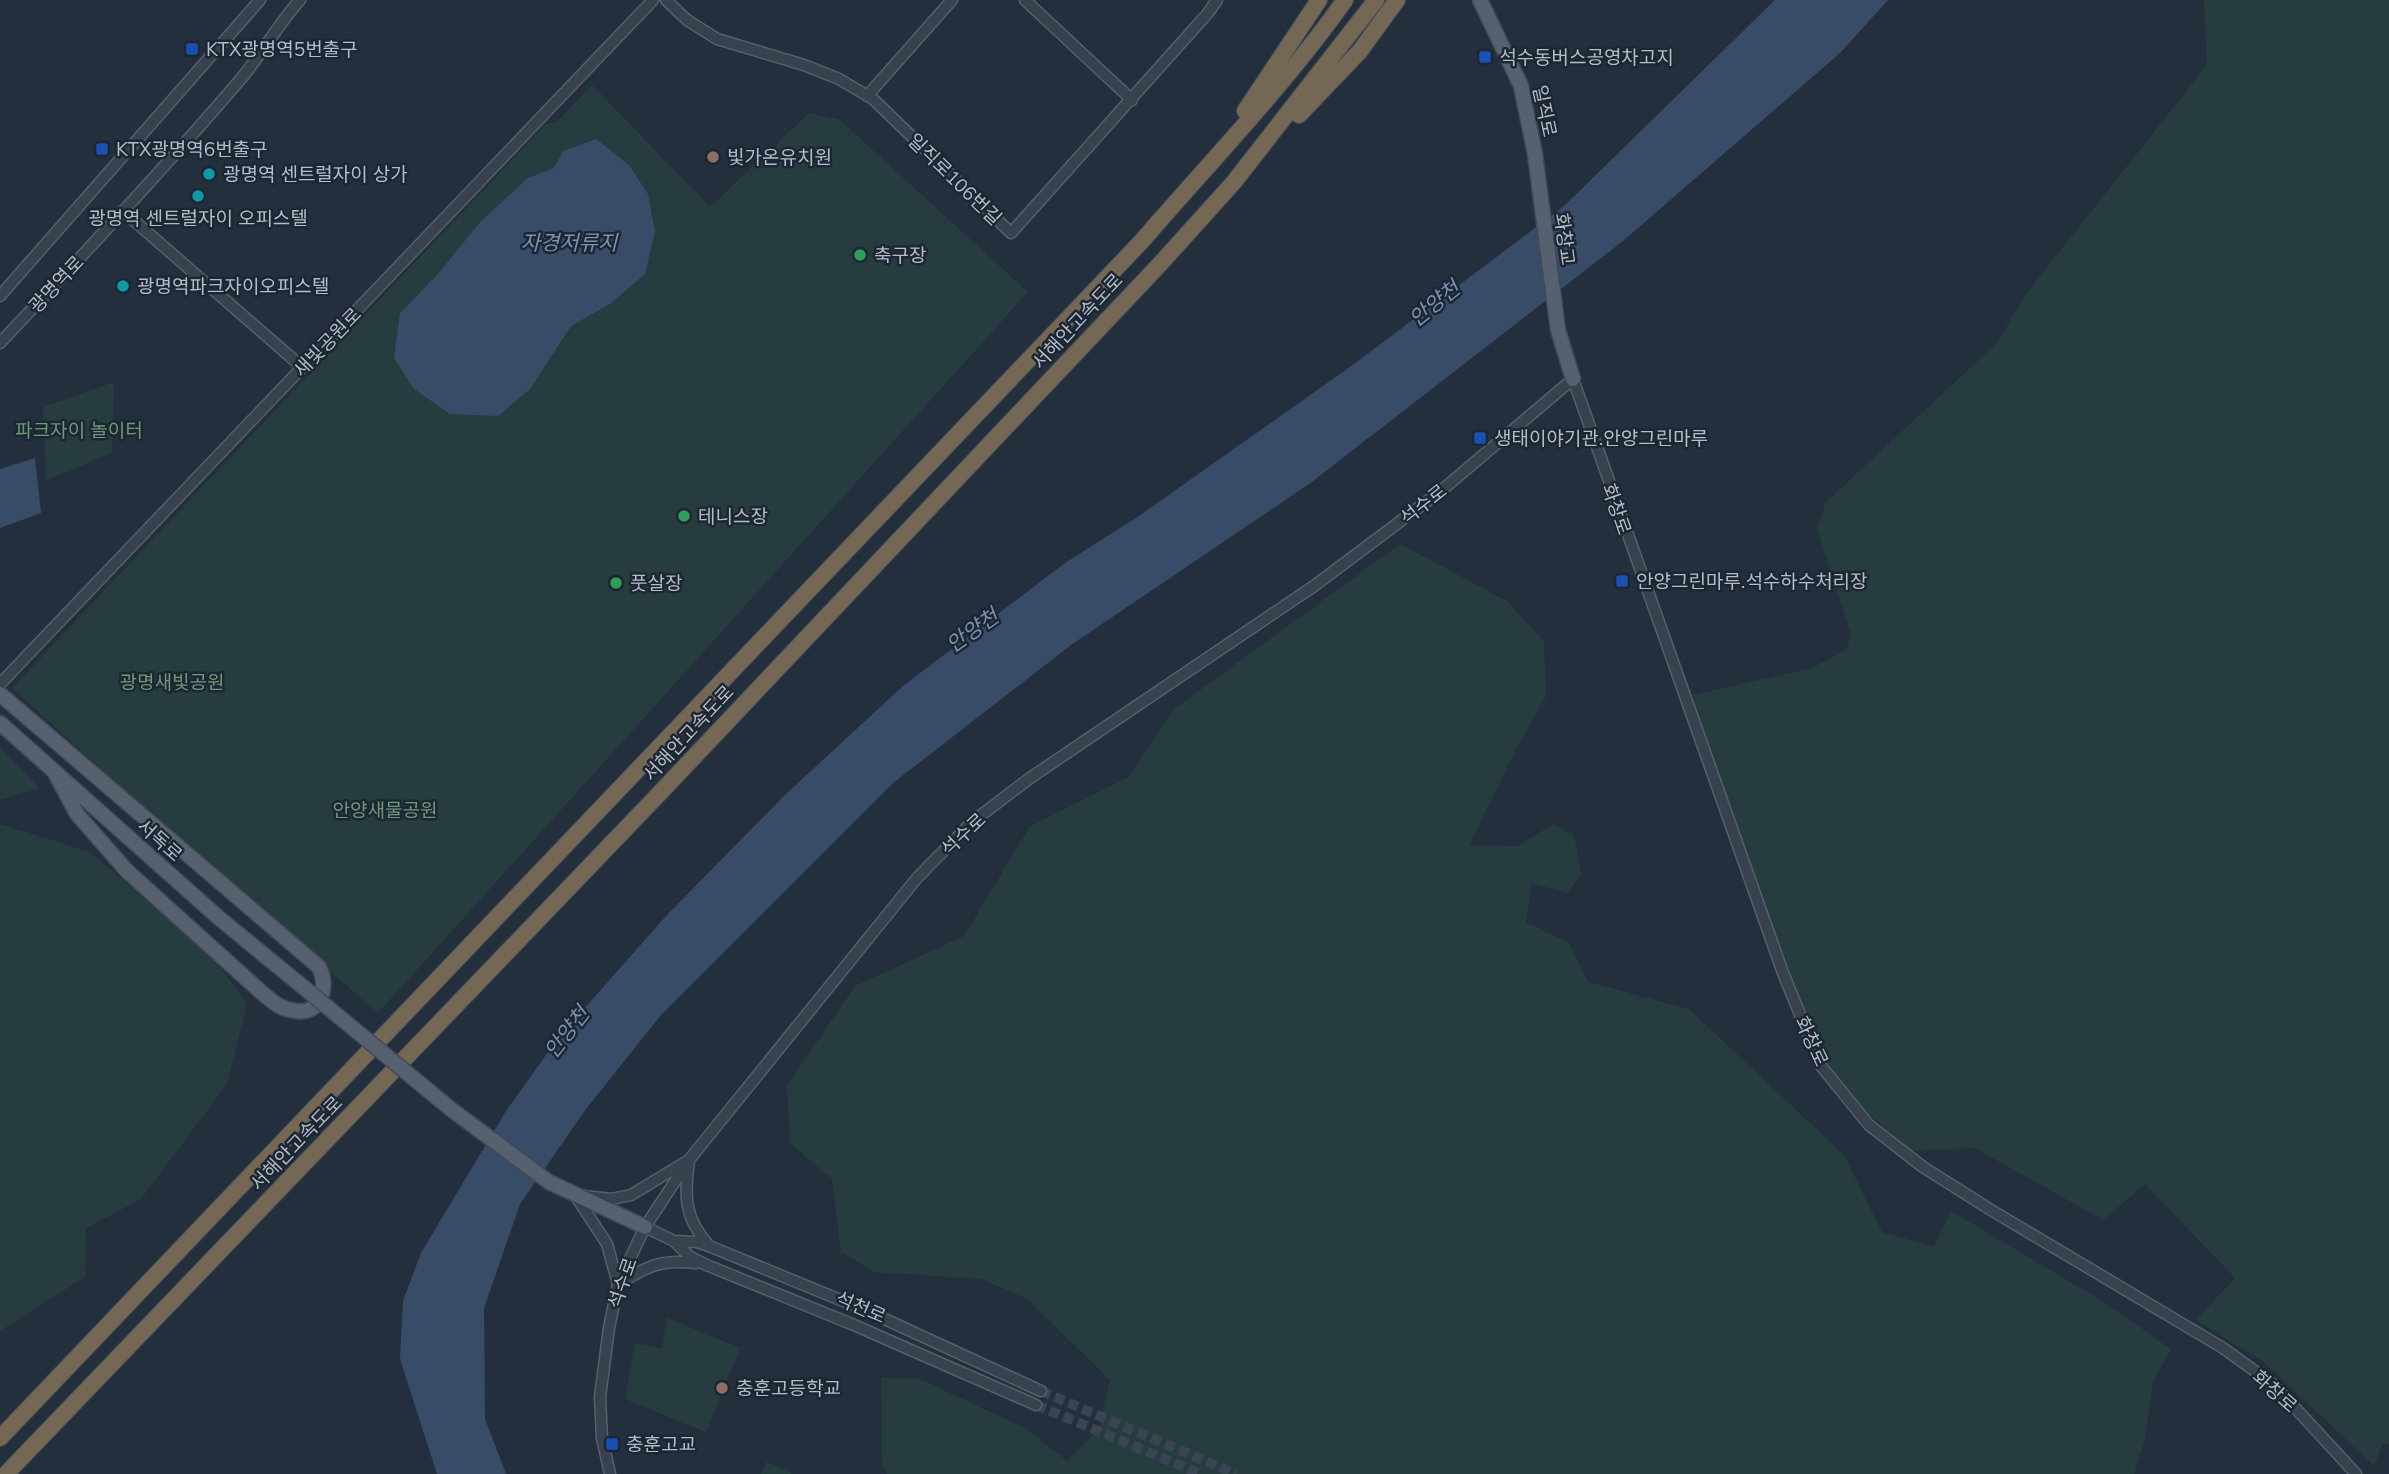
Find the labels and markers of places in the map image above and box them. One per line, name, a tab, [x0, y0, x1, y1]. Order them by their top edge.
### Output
place label: KTX광명역5번출구	[206, 37, 358, 61]
marker: KTX광명역5번출구	[184, 41, 200, 57]
place label: 석수동버스공영차고지	[1499, 45, 1674, 69]
marker: 석수동버스공영차고지	[1477, 49, 1493, 65]
place label: KTX광명역6번출구	[116, 137, 268, 161]
marker: KTX광명역6번출구	[94, 141, 110, 157]
place label: 빛가온유치원	[727, 145, 832, 169]
marker: 빛가온유치원	[705, 149, 721, 165]
place label: 광명역 센트럴자이 상가	[223, 162, 408, 186]
marker: 광명역 센트럴자이 상가	[201, 166, 217, 182]
marker: 광명역 센트럴자이 오피스텔	[190, 188, 206, 204]
place label: 광명역 센트럴자이 오피스텔	[88, 206, 308, 230]
place label: 축구장	[874, 243, 926, 267]
marker: 축구장	[852, 247, 868, 263]
place label: 광명역파크자이오피스텔	[137, 274, 329, 298]
marker: 광명역파크자이오피스텔	[115, 278, 131, 294]
place label: 생태이야기관.안양그린마루	[1494, 426, 1708, 450]
marker: 생태이야기관.안양그린마루	[1472, 430, 1488, 446]
place label: 테니스장	[698, 504, 768, 528]
marker: 테니스장	[676, 508, 692, 524]
place label: 안양그린마루.석수하수처리장	[1636, 569, 1868, 593]
place label: 풋살장	[630, 571, 682, 595]
marker: 안양그린마루.석수하수처리장	[1614, 573, 1630, 589]
marker: 풋살장	[608, 575, 624, 591]
place label: 충훈고등학교	[736, 1376, 841, 1400]
marker: 충훈고등학교	[714, 1380, 730, 1396]
place label: 충훈고교	[626, 1432, 696, 1456]
marker: 충훈고교	[604, 1436, 620, 1452]

